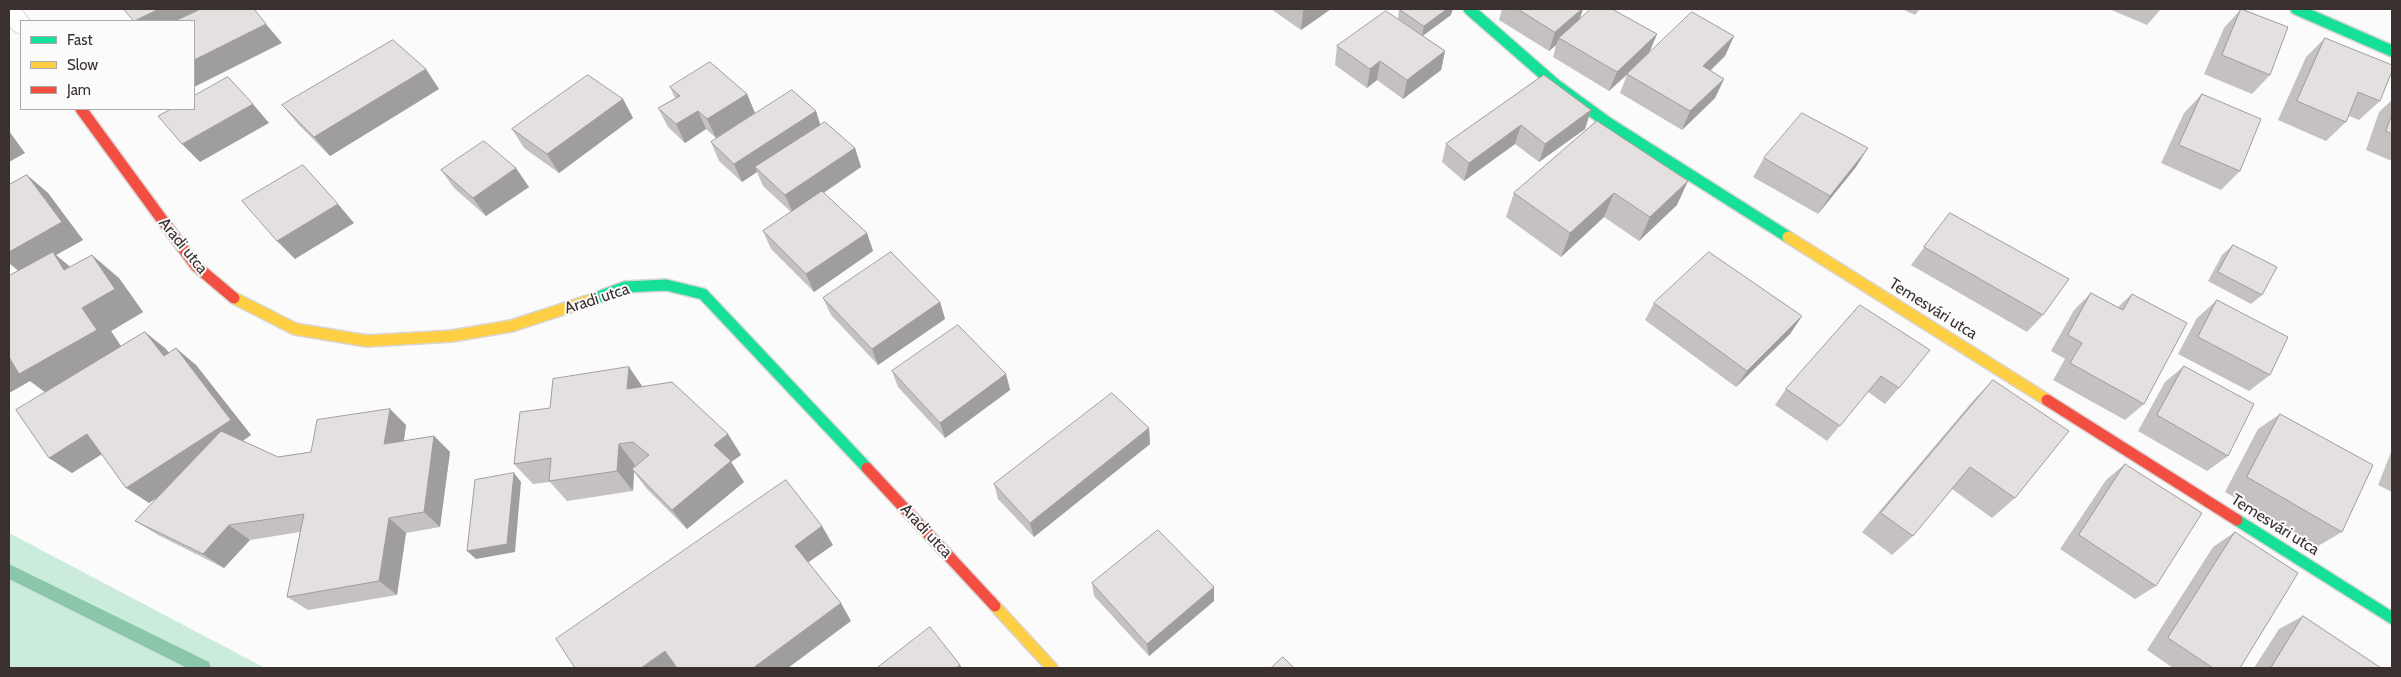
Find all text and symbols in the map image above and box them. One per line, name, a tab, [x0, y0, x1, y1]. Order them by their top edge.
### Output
legend	[20, 20, 195, 110]
text: Fast	[67, 31, 92, 49]
text: Slow	[67, 56, 98, 74]
text: Jam	[67, 81, 91, 99]
street label: Aradi utca	[154, 214, 212, 278]
street label: Temesvári utca	[1885, 274, 1981, 344]
street label: Aradi utca	[562, 280, 632, 318]
street label: Temesvári utca	[2227, 490, 2323, 560]
street label: Aradi utca	[896, 500, 956, 562]

